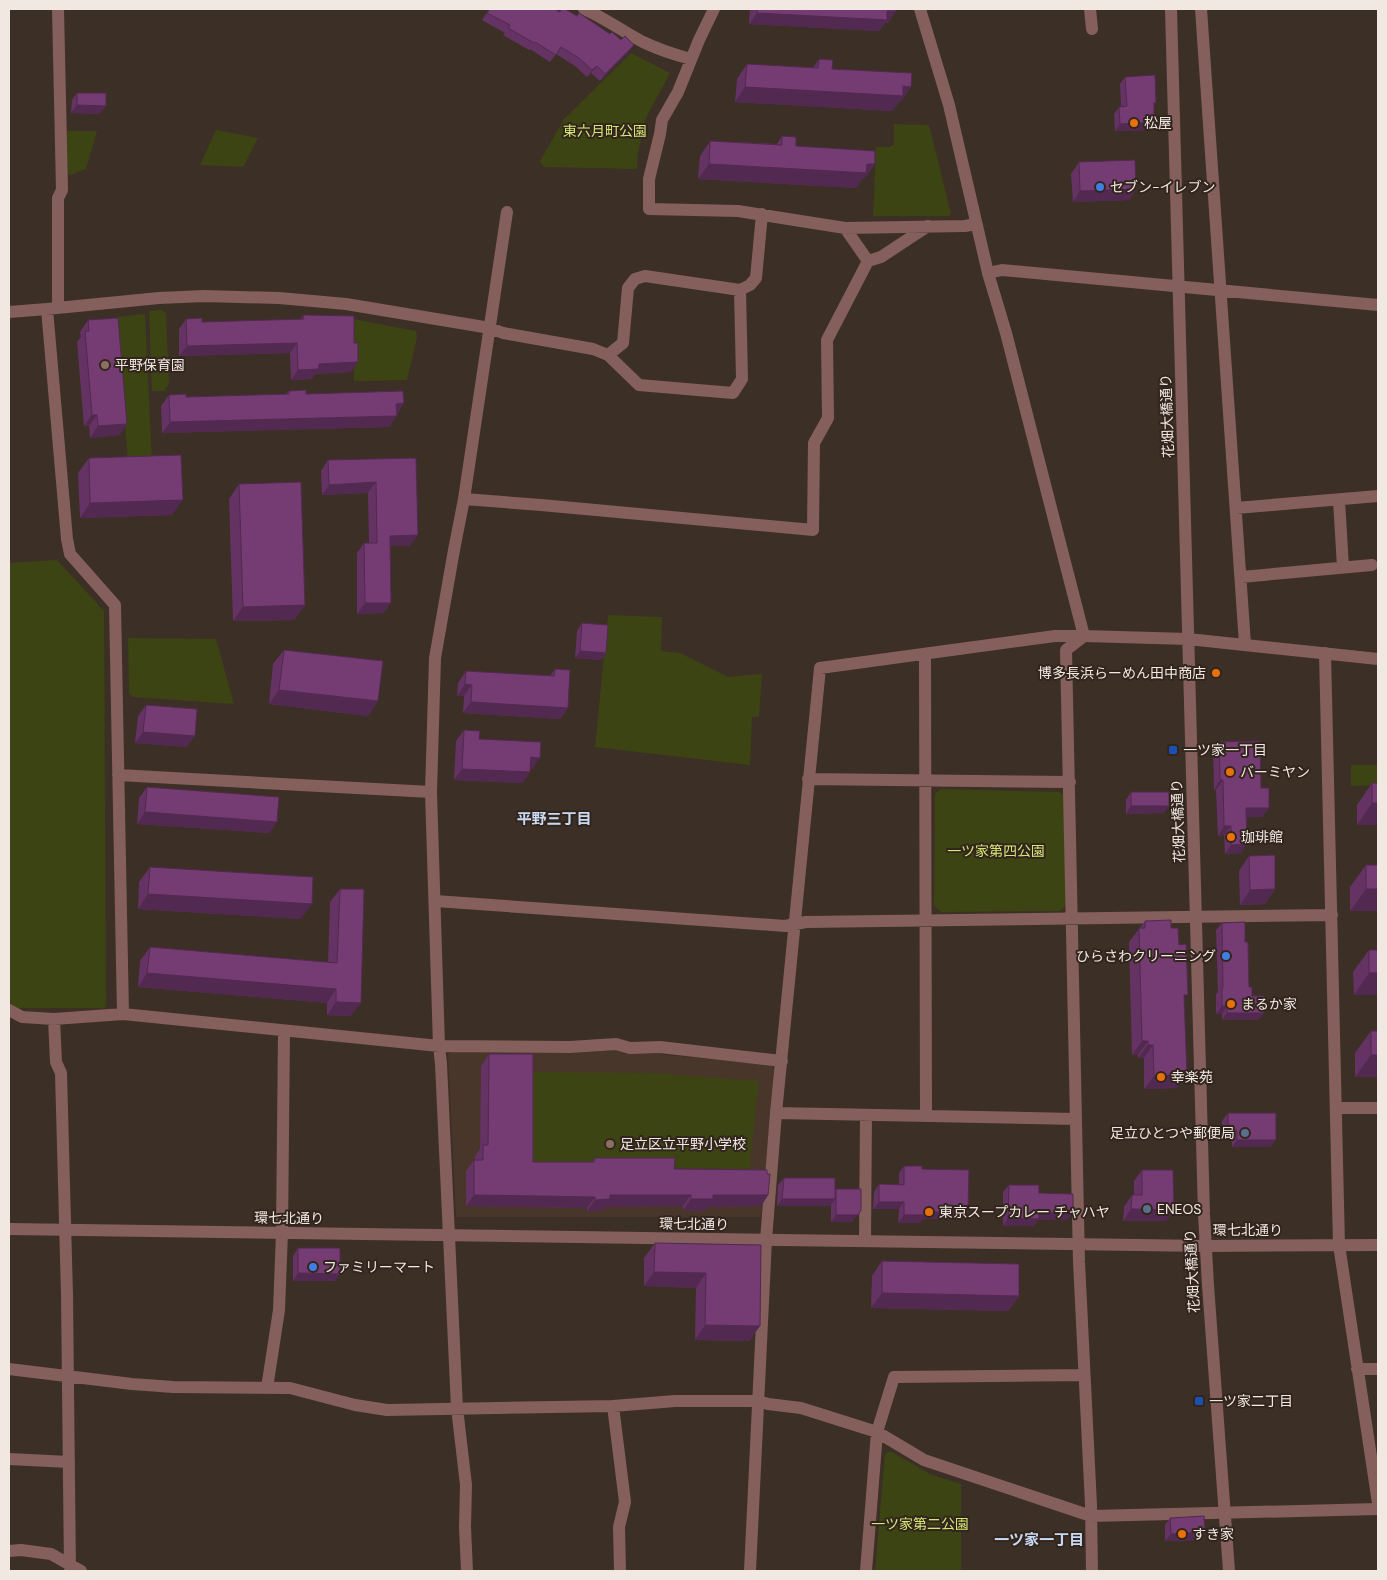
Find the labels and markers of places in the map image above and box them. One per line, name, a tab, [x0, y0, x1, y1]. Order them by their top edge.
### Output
place label: 松屋	[1144, 114, 1172, 132]
marker: 松屋	[1128, 117, 1140, 129]
place label: セブン-イレブン	[1110, 178, 1216, 196]
marker: セブン-イレブン	[1094, 181, 1106, 193]
place label: 平野保育園	[115, 356, 185, 374]
marker: 平野保育園	[99, 359, 111, 371]
place label: 博多長浜らーめん田中商店	[1038, 664, 1206, 682]
marker: 博多長浜らーめん田中商店	[1210, 667, 1222, 679]
place label: 一ツ家一丁目	[1183, 741, 1267, 759]
marker: 一ツ家一丁目	[1167, 744, 1179, 756]
place label: バーミヤン	[1240, 763, 1310, 781]
marker: バーミヤン	[1224, 766, 1236, 778]
place label: 珈琲館	[1241, 828, 1283, 846]
marker: 珈琲館	[1225, 831, 1237, 843]
place label: ひらさわクリーニング	[1076, 947, 1216, 965]
marker: ひらさわクリーニング	[1220, 950, 1232, 962]
place label: まるか家	[1241, 995, 1297, 1013]
marker: まるか家	[1225, 998, 1237, 1010]
place label: 幸楽苑	[1171, 1068, 1213, 1086]
marker: 幸楽苑	[1155, 1071, 1167, 1083]
place label: 足立ひとつや郵便局	[1110, 1124, 1235, 1142]
marker: 足立ひとつや郵便局	[1239, 1127, 1251, 1139]
place label: 足立区立平野小学校	[620, 1135, 746, 1153]
marker: 足立区立平野小学校	[604, 1138, 616, 1150]
place label: ENEOS	[1157, 1200, 1201, 1218]
place label: 東京スープカレー チャハヤ	[939, 1203, 1110, 1221]
marker: ENEOS	[1141, 1203, 1153, 1215]
marker: 東京スープカレー チャハヤ	[923, 1206, 935, 1218]
place label: ファミリーマート	[323, 1258, 435, 1276]
marker: ファミリーマート	[307, 1261, 319, 1273]
place label: 一ツ家二丁目	[1209, 1392, 1293, 1410]
marker: 一ツ家二丁目	[1193, 1395, 1205, 1407]
place label: すき家	[1192, 1525, 1234, 1543]
marker: すき家	[1176, 1528, 1188, 1540]

